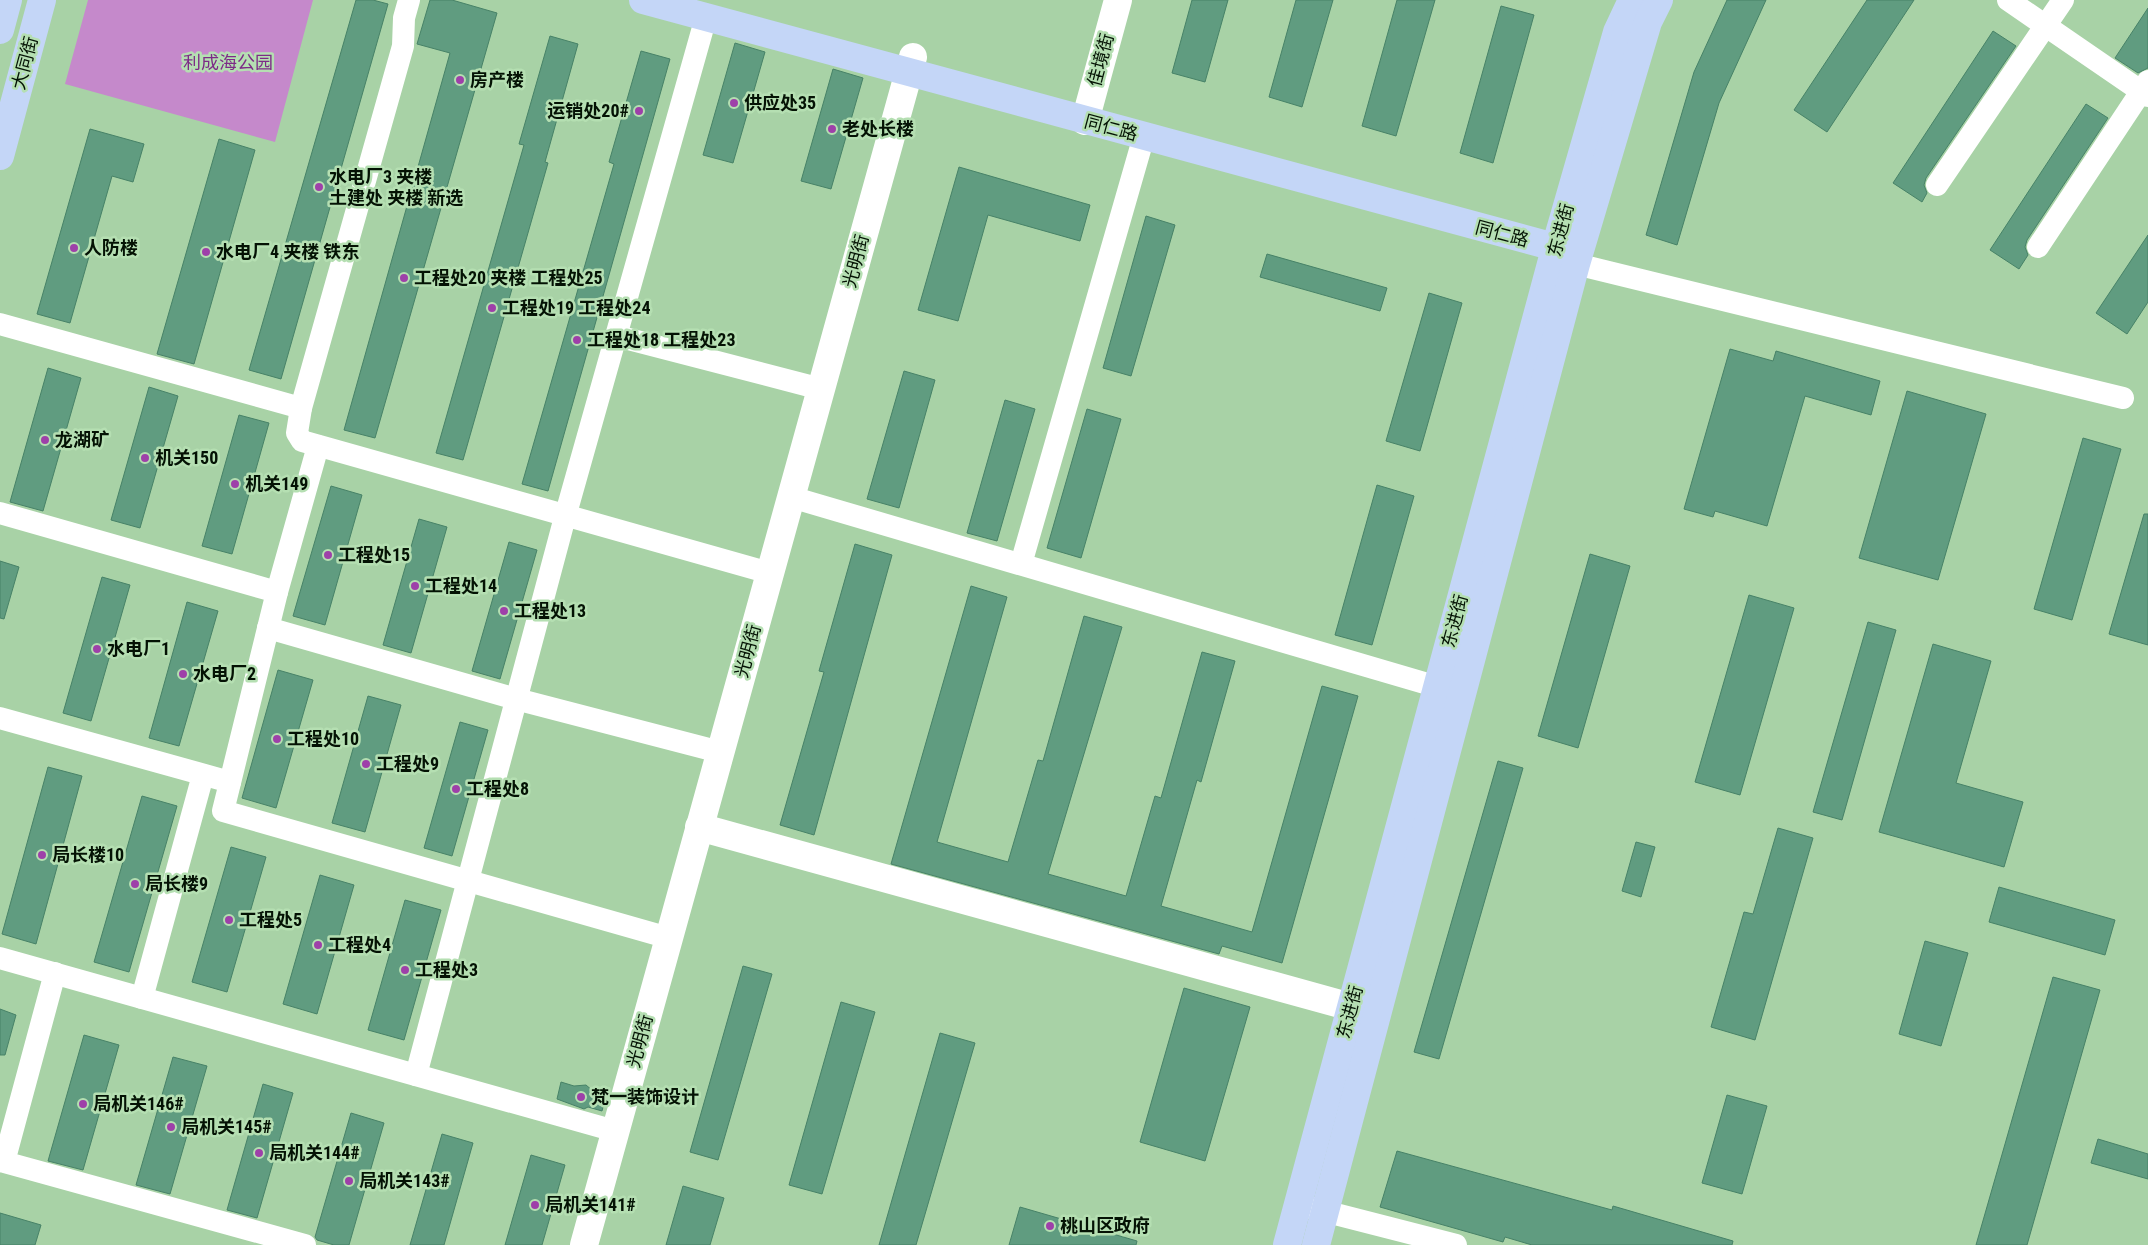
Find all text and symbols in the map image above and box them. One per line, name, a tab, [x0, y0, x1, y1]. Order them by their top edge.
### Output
street label: 佳境街	[1083, 31, 1118, 89]
street label: 大同街	[7, 34, 42, 92]
park label: 利成海公园	[183, 52, 273, 73]
place label: 房产楼	[470, 69, 524, 90]
marker: 房产楼	[454, 74, 466, 86]
place label: 供应处35	[744, 92, 816, 113]
marker: 供应处35	[728, 97, 740, 109]
place label: 运销处20#	[547, 100, 629, 121]
marker: 运销处20#	[633, 105, 645, 117]
street label: 同仁路	[1082, 110, 1140, 145]
place label: 老处长楼	[842, 118, 914, 139]
marker: 老处长楼	[826, 123, 838, 135]
place label: 水电厂3 夹楼 土建处 夹楼 新选	[329, 166, 463, 208]
marker: 水电厂3 夹楼 土建处 夹楼 新选	[313, 181, 325, 193]
street label: 东进街	[1543, 201, 1578, 259]
street label: 同仁路	[1473, 216, 1531, 251]
street label: 光明街	[838, 232, 873, 290]
place label: 人防楼	[84, 237, 138, 258]
place label: 水电厂4 夹楼 铁东	[216, 241, 359, 262]
marker: 人防楼	[68, 242, 80, 254]
marker: 水电厂4 夹楼 铁东	[200, 246, 212, 258]
place label: 工程处20 夹楼 工程处25	[414, 267, 603, 288]
marker: 工程处20 夹楼 工程处25	[398, 272, 410, 284]
place label: 工程处19 工程处24	[502, 297, 651, 318]
marker: 工程处19 工程处24	[486, 302, 498, 314]
place label: 工程处18 工程处23	[587, 329, 736, 350]
marker: 工程处18 工程处23	[571, 334, 583, 346]
place label: 龙湖矿	[55, 429, 109, 450]
marker: 龙湖矿	[39, 434, 51, 446]
place label: 机关150	[155, 447, 218, 468]
marker: 机关150	[139, 452, 151, 464]
place label: 机关149	[245, 473, 308, 494]
marker: 机关149	[229, 478, 241, 490]
place label: 工程处15	[338, 544, 410, 565]
marker: 工程处15	[322, 549, 334, 561]
place label: 工程处14	[425, 575, 497, 596]
marker: 工程处14	[409, 580, 421, 592]
street label: 东进街	[1437, 592, 1472, 650]
place label: 工程处13	[514, 600, 586, 621]
marker: 工程处13	[498, 605, 510, 617]
street label: 光明街	[730, 622, 765, 680]
place label: 水电厂1	[107, 638, 170, 659]
marker: 水电厂1	[91, 643, 103, 655]
place label: 水电厂2	[193, 663, 256, 684]
marker: 水电厂2	[177, 668, 189, 680]
place label: 工程处10	[287, 728, 359, 749]
marker: 工程处10	[271, 733, 283, 745]
place label: 工程处9	[376, 753, 439, 774]
marker: 工程处9	[360, 758, 372, 770]
place label: 工程处8	[466, 778, 529, 799]
marker: 工程处8	[450, 783, 462, 795]
place label: 局长楼10	[52, 844, 124, 865]
marker: 局长楼10	[36, 849, 48, 861]
place label: 局长楼9	[145, 873, 208, 894]
marker: 局长楼9	[129, 878, 141, 890]
place label: 工程处5	[239, 909, 302, 930]
marker: 工程处5	[223, 914, 235, 926]
place label: 工程处4	[328, 934, 391, 955]
marker: 工程处4	[312, 939, 324, 951]
place label: 工程处3	[415, 959, 478, 980]
marker: 工程处3	[399, 964, 411, 976]
street label: 东进街	[1332, 983, 1367, 1041]
street label: 光明街	[622, 1012, 657, 1070]
place label: 梵一装饰设计	[591, 1086, 699, 1107]
marker: 梵一装饰设计	[575, 1091, 587, 1103]
place label: 局机关146#	[93, 1093, 184, 1114]
marker: 局机关146#	[77, 1098, 89, 1110]
place label: 局机关145#	[181, 1116, 272, 1137]
marker: 局机关145#	[165, 1121, 177, 1133]
place label: 局机关144#	[269, 1142, 360, 1163]
marker: 局机关144#	[253, 1147, 265, 1159]
place label: 局机关143#	[359, 1170, 450, 1191]
marker: 局机关143#	[343, 1175, 355, 1187]
place label: 局机关141#	[545, 1194, 636, 1215]
marker: 局机关141#	[529, 1199, 541, 1211]
place label: 桃山区政府	[1060, 1215, 1150, 1236]
marker: 桃山区政府	[1044, 1220, 1056, 1232]

